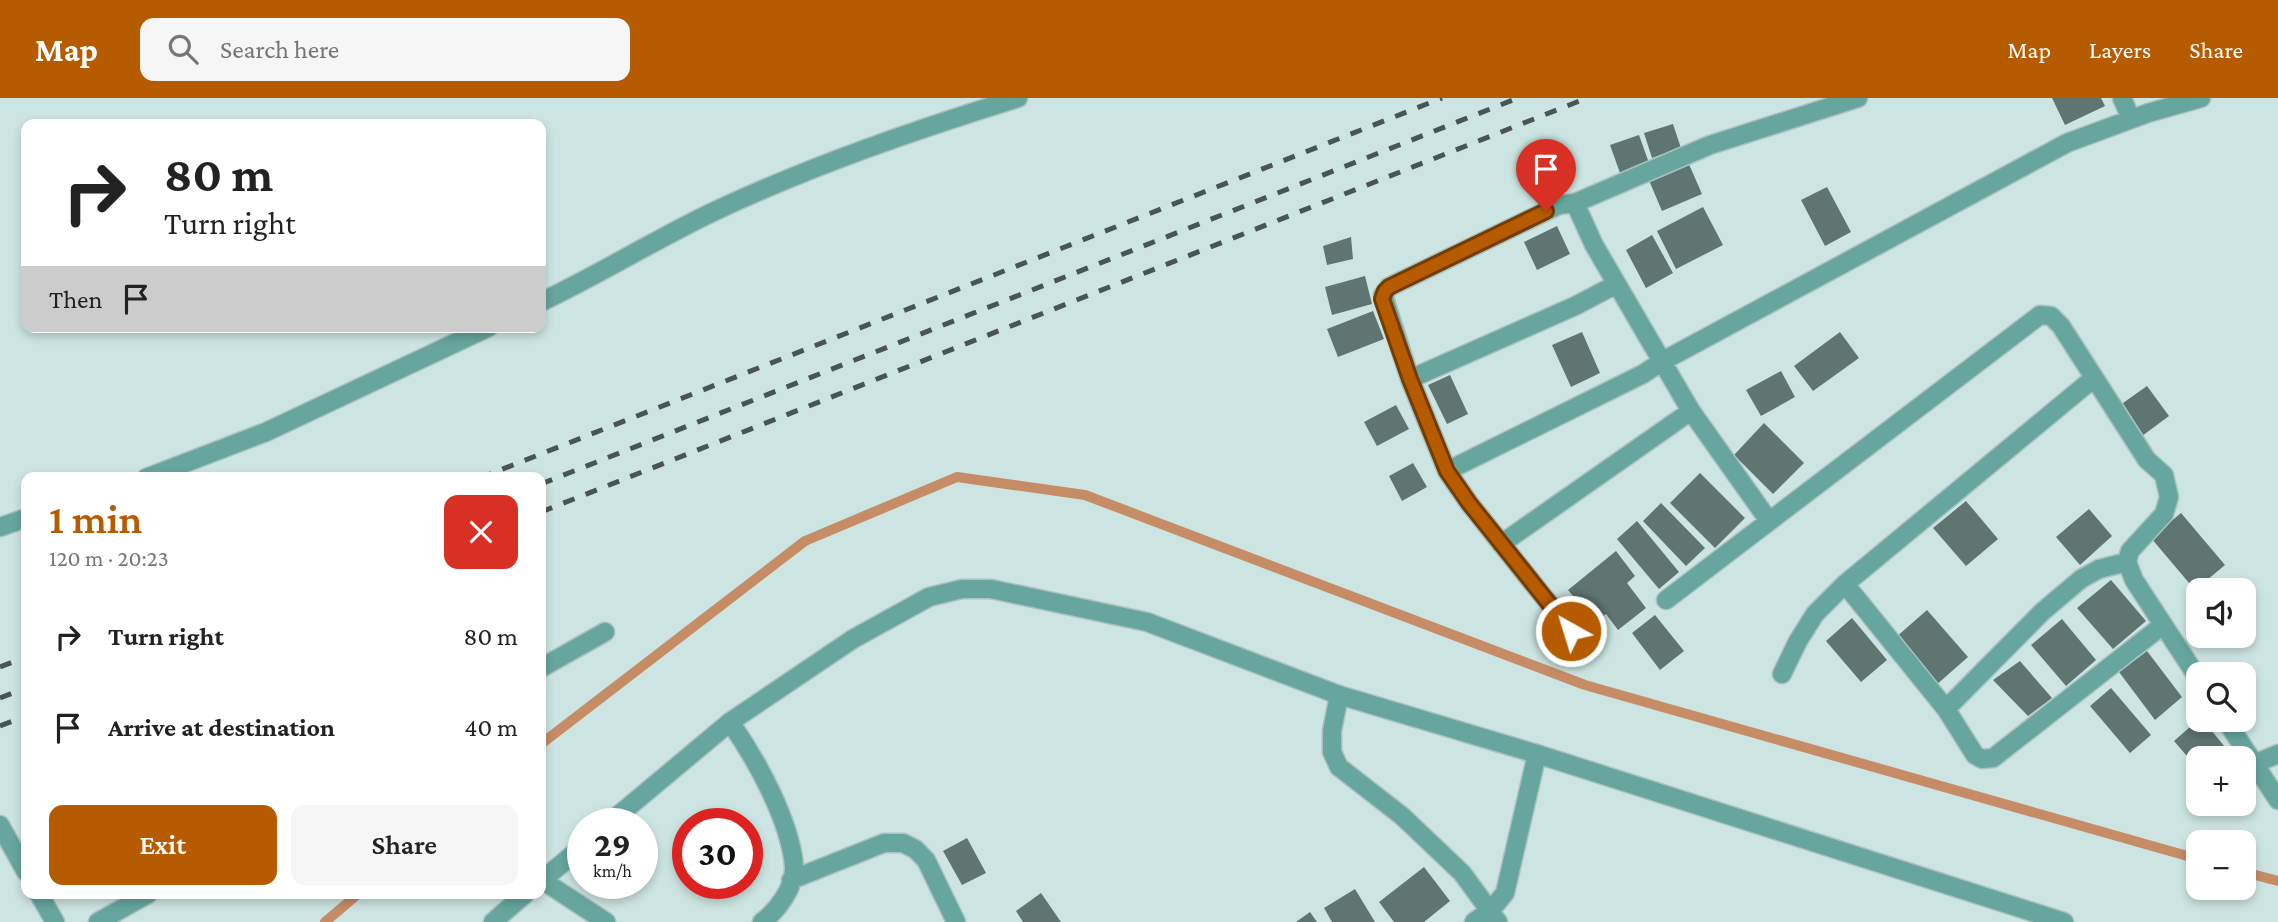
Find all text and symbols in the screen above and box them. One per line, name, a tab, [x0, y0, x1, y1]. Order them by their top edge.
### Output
search box	[140, 18, 630, 81]
icon: search	[164, 30, 202, 68]
text: Map	[35, 31, 98, 68]
text: Search here	[220, 35, 339, 64]
text: Map	[2007, 36, 2051, 63]
text: Layers	[2089, 36, 2151, 63]
text: Share	[2189, 36, 2243, 63]
pin	[1516, 139, 1576, 211]
icon: right	[49, 147, 140, 238]
text: 80 m	[164, 147, 273, 202]
icon: arrive	[1527, 150, 1565, 188]
text: Turn right	[164, 205, 296, 241]
icon: arrive	[117, 280, 155, 318]
text: Then	[49, 285, 103, 314]
text: 1 min	[49, 495, 142, 542]
button: close	[444, 495, 518, 569]
text: 120 m · 20:23	[49, 545, 169, 571]
map controls	[2186, 578, 2256, 900]
button: sound	[2186, 578, 2256, 648]
position arrow	[1534, 594, 1608, 668]
icon: right	[49, 618, 87, 656]
text: Turn right	[108, 622, 224, 651]
text: 80 m	[464, 622, 518, 651]
button: search	[2186, 662, 2256, 732]
icon: arrive	[49, 709, 87, 747]
text: Arrive at destination	[108, 713, 335, 742]
text: 40 m	[464, 713, 518, 742]
button: +	[2186, 746, 2256, 816]
button: Exit	[49, 805, 277, 885]
button: Share	[291, 805, 518, 885]
speed limit sign: 30	[672, 808, 763, 899]
text: 29	[594, 825, 631, 864]
button: −	[2186, 830, 2256, 900]
text: km/h	[593, 861, 632, 881]

